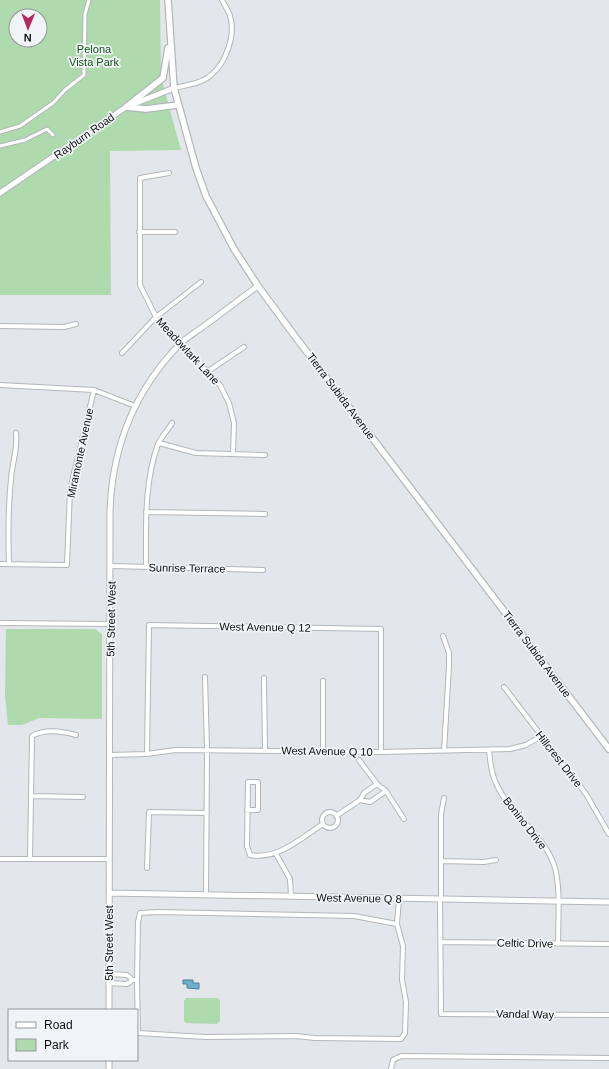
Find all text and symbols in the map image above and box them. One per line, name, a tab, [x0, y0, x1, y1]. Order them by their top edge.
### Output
north arrow	[8, 8, 48, 48]
text: N	[24, 32, 32, 44]
park label: Pelona Vista Park	[69, 43, 119, 68]
street label: Rayburn Road	[52, 111, 116, 161]
street label: Meadowlark Lane	[154, 315, 222, 387]
street label: Tierra Subida Avenue	[305, 350, 377, 442]
street label: Miramonte Avenue	[65, 407, 95, 499]
street label: Sunrise Terrace	[148, 561, 226, 575]
street label: 5th Street West	[104, 581, 118, 657]
street label: Tierra Subida Avenue	[501, 608, 573, 700]
street label: West Avenue Q 12	[219, 620, 311, 634]
street label: Hillcrest Drive	[533, 729, 585, 789]
street label: West Avenue Q 10	[281, 744, 373, 758]
street label: Bonino Drive	[501, 794, 549, 852]
street label: West Avenue Q 8	[316, 891, 402, 905]
street label: 5th Street West	[103, 905, 115, 981]
street label: Celtic Drive	[497, 937, 553, 949]
street label: Vandal Way	[496, 1007, 555, 1021]
legend	[8, 1009, 138, 1061]
text: Road	[44, 1018, 73, 1032]
text: Park	[44, 1038, 70, 1052]

